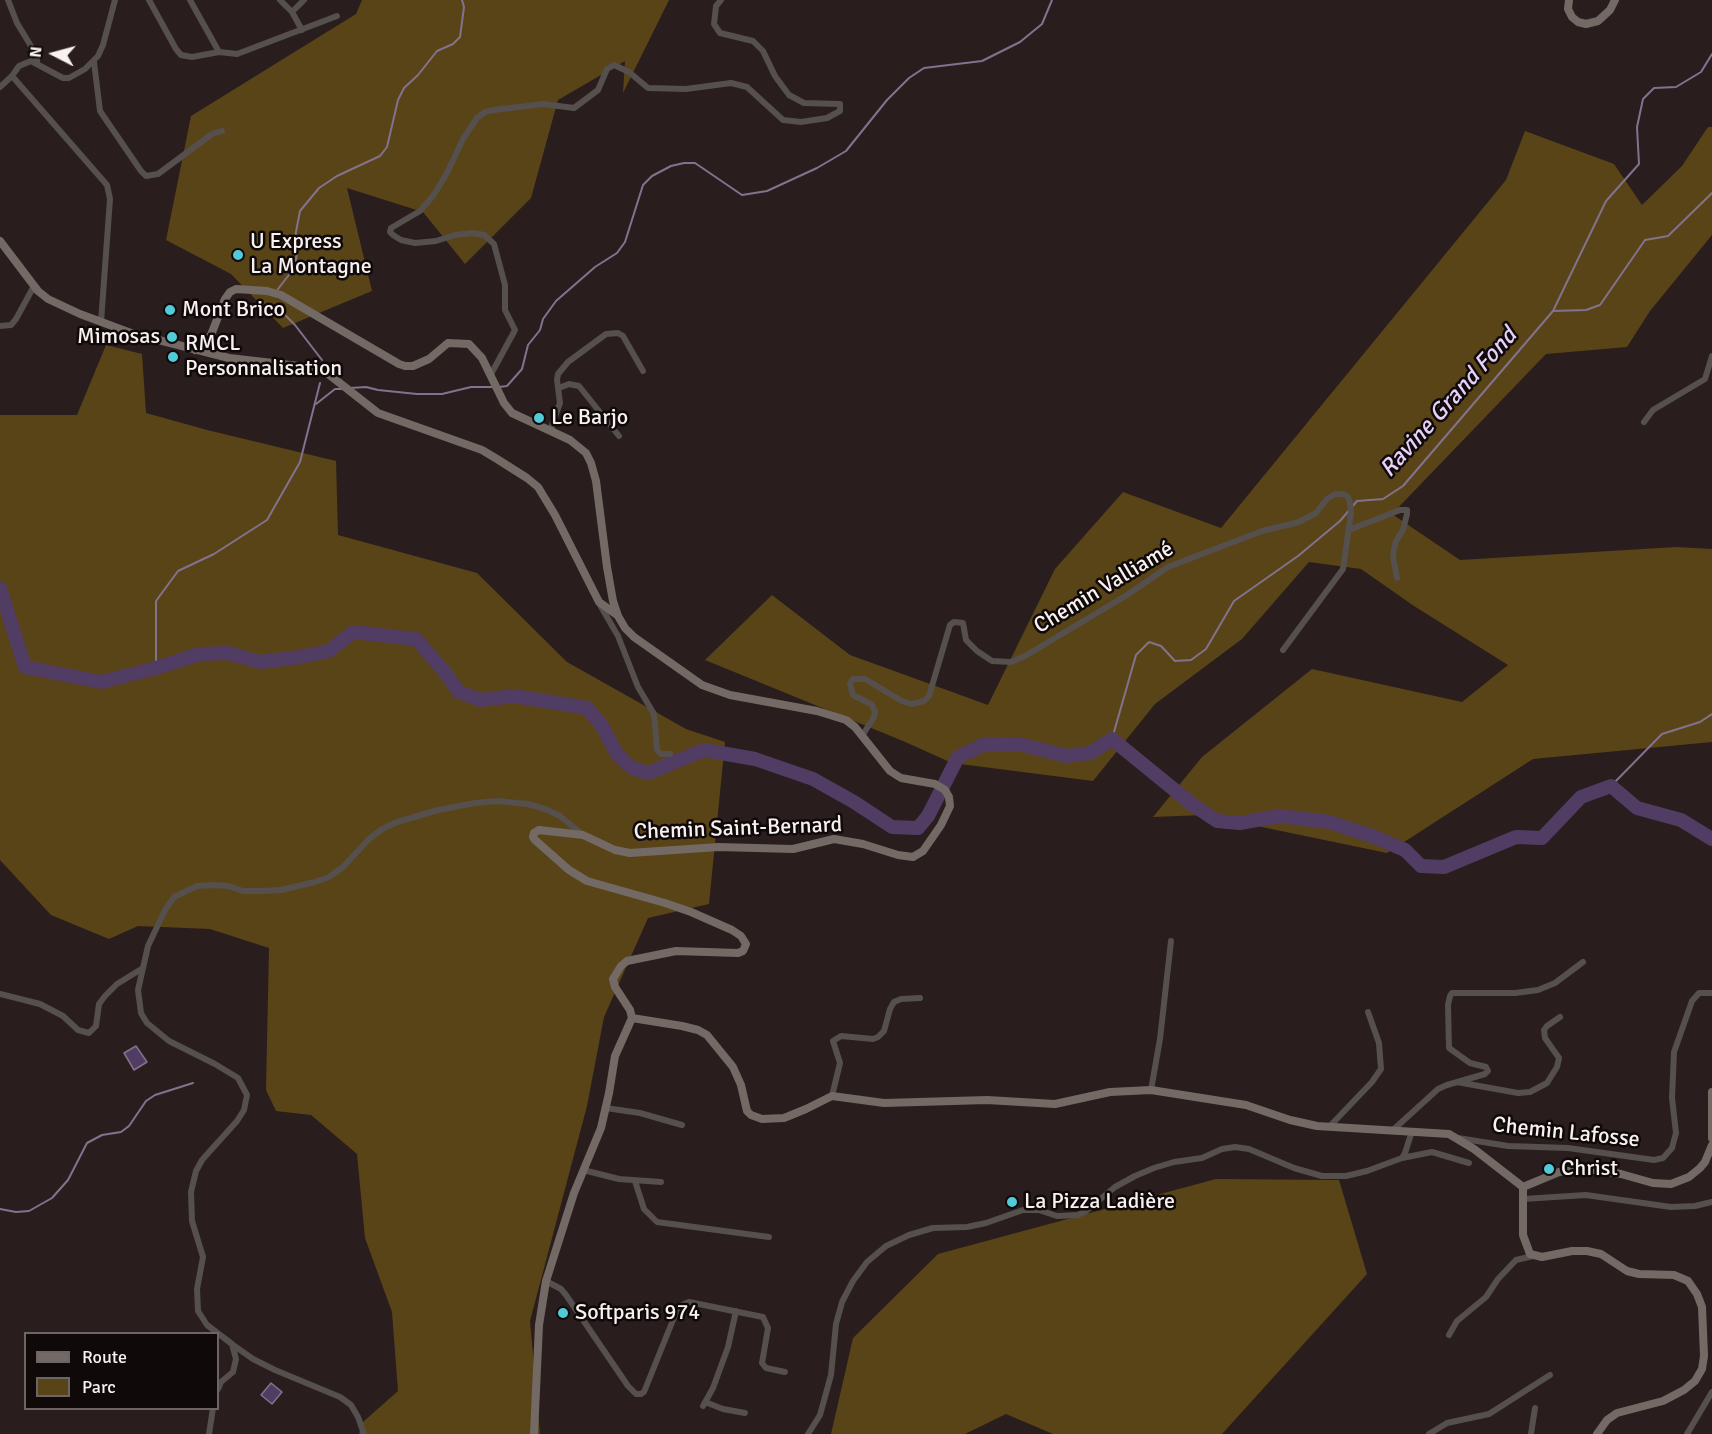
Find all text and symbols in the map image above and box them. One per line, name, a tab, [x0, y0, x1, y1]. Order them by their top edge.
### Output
north arrow	[24, 24, 84, 84]
text: N	[26, 46, 47, 59]
place label: U Express La Montagne	[250, 229, 372, 280]
marker: U Express La Montagne	[231, 248, 245, 262]
place label: Mont Brico	[182, 297, 285, 323]
marker: Mont Brico	[163, 303, 177, 317]
water label: Ravine Grand Fond	[1374, 322, 1524, 484]
place label: Mimosas	[77, 324, 160, 350]
marker: Mimosas	[165, 330, 179, 344]
place label: RMCL Personnalisation	[185, 331, 342, 382]
marker: RMCL Personnalisation	[166, 350, 180, 364]
place label: Le Barjo	[551, 405, 628, 431]
marker: Le Barjo	[532, 411, 546, 425]
street label: Chemin Valliamé	[1030, 536, 1178, 640]
street label: Chemin Saint-Bernard	[633, 812, 843, 846]
street label: Chemin Lafosse	[1491, 1112, 1641, 1154]
place label: Christ	[1561, 1156, 1618, 1182]
marker: Christ	[1542, 1162, 1556, 1176]
place label: La Pizza Ladière	[1024, 1189, 1175, 1215]
marker: La Pizza Ladière	[1005, 1195, 1019, 1209]
place label: Softparis 974	[575, 1300, 700, 1326]
marker: Softparis 974	[556, 1306, 570, 1320]
legend	[24, 1332, 219, 1410]
text: Route	[82, 1346, 127, 1368]
text: Parc	[82, 1376, 116, 1398]

